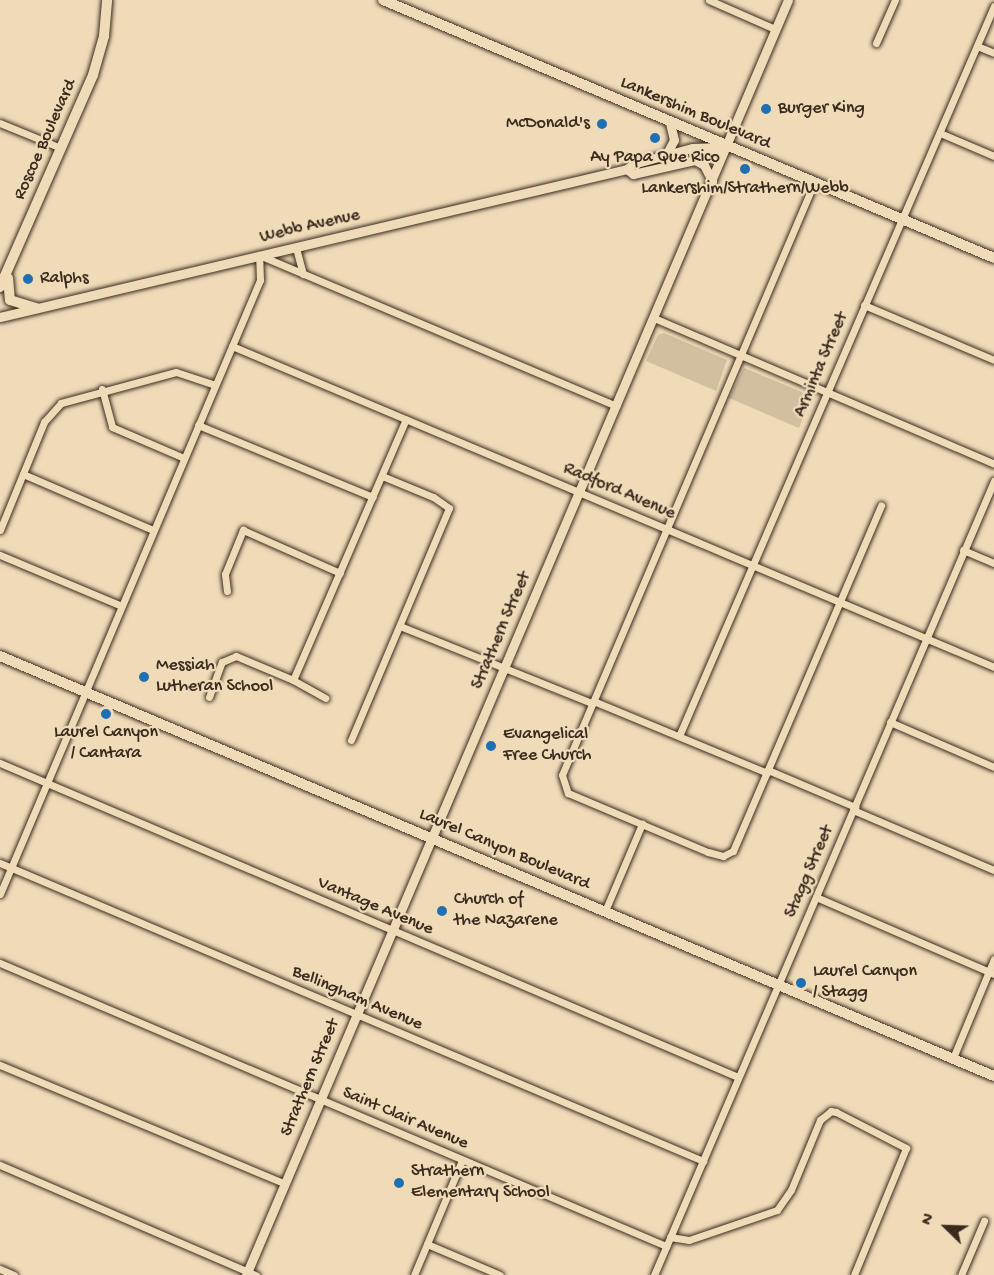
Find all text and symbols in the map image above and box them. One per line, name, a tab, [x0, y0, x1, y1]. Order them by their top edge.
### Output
street label: Lankershim Boulevard	[617, 73, 773, 155]
street label: Roscoe Boulevard	[10, 76, 82, 204]
place label: Burger King	[778, 98, 865, 120]
marker: Burger King	[759, 102, 773, 116]
place label: McDonald's	[506, 113, 590, 135]
marker: McDonald's	[595, 117, 609, 131]
marker: Ay Papa Que Rico	[648, 131, 662, 145]
place label: Ay Papa Que Rico	[590, 147, 720, 169]
marker: Lankershim/Strathern/Webb	[738, 162, 752, 176]
place label: Lankershim/Strathern/Webb	[641, 178, 849, 200]
street label: Webb Avenue	[258, 205, 362, 249]
place label: Ralphs	[40, 268, 89, 290]
marker: Ralphs	[21, 272, 35, 286]
street label: Arminta Street	[790, 309, 854, 421]
street label: Radford Avenue	[559, 459, 679, 525]
street label: Strathern Street	[468, 569, 536, 693]
place label: Messiah Lutheran School	[156, 656, 273, 698]
marker: Messiah Lutheran School	[137, 670, 151, 684]
marker: Laurel Canyon / Cantara	[99, 707, 113, 721]
place label: Laurel Canyon / Cantara	[54, 723, 158, 766]
place label: Evangelical Free Church	[503, 725, 591, 768]
marker: Evangelical Free Church	[484, 739, 498, 753]
street label: Laurel Canyon Boulevard	[415, 804, 593, 896]
street label: Stagg Street	[781, 822, 839, 922]
street label: Vantage Avenue	[314, 873, 436, 941]
place label: Church of the Nazarene	[454, 890, 558, 932]
marker: Church of the Nazarene	[435, 904, 449, 918]
street label: Bellingham Avenue	[288, 962, 426, 1036]
place label: Laurel Canyon / Stagg	[813, 962, 917, 1004]
marker: Laurel Canyon / Stagg	[794, 976, 808, 990]
street label: Strathern Street	[277, 1016, 345, 1140]
street label: Saint Clair Avenue	[339, 1083, 471, 1155]
place label: Strathern Elementary School	[411, 1162, 550, 1204]
marker: Strathern Elementary School	[392, 1176, 406, 1190]
north arrow	[916, 1197, 976, 1257]
text: N	[918, 1211, 940, 1228]

